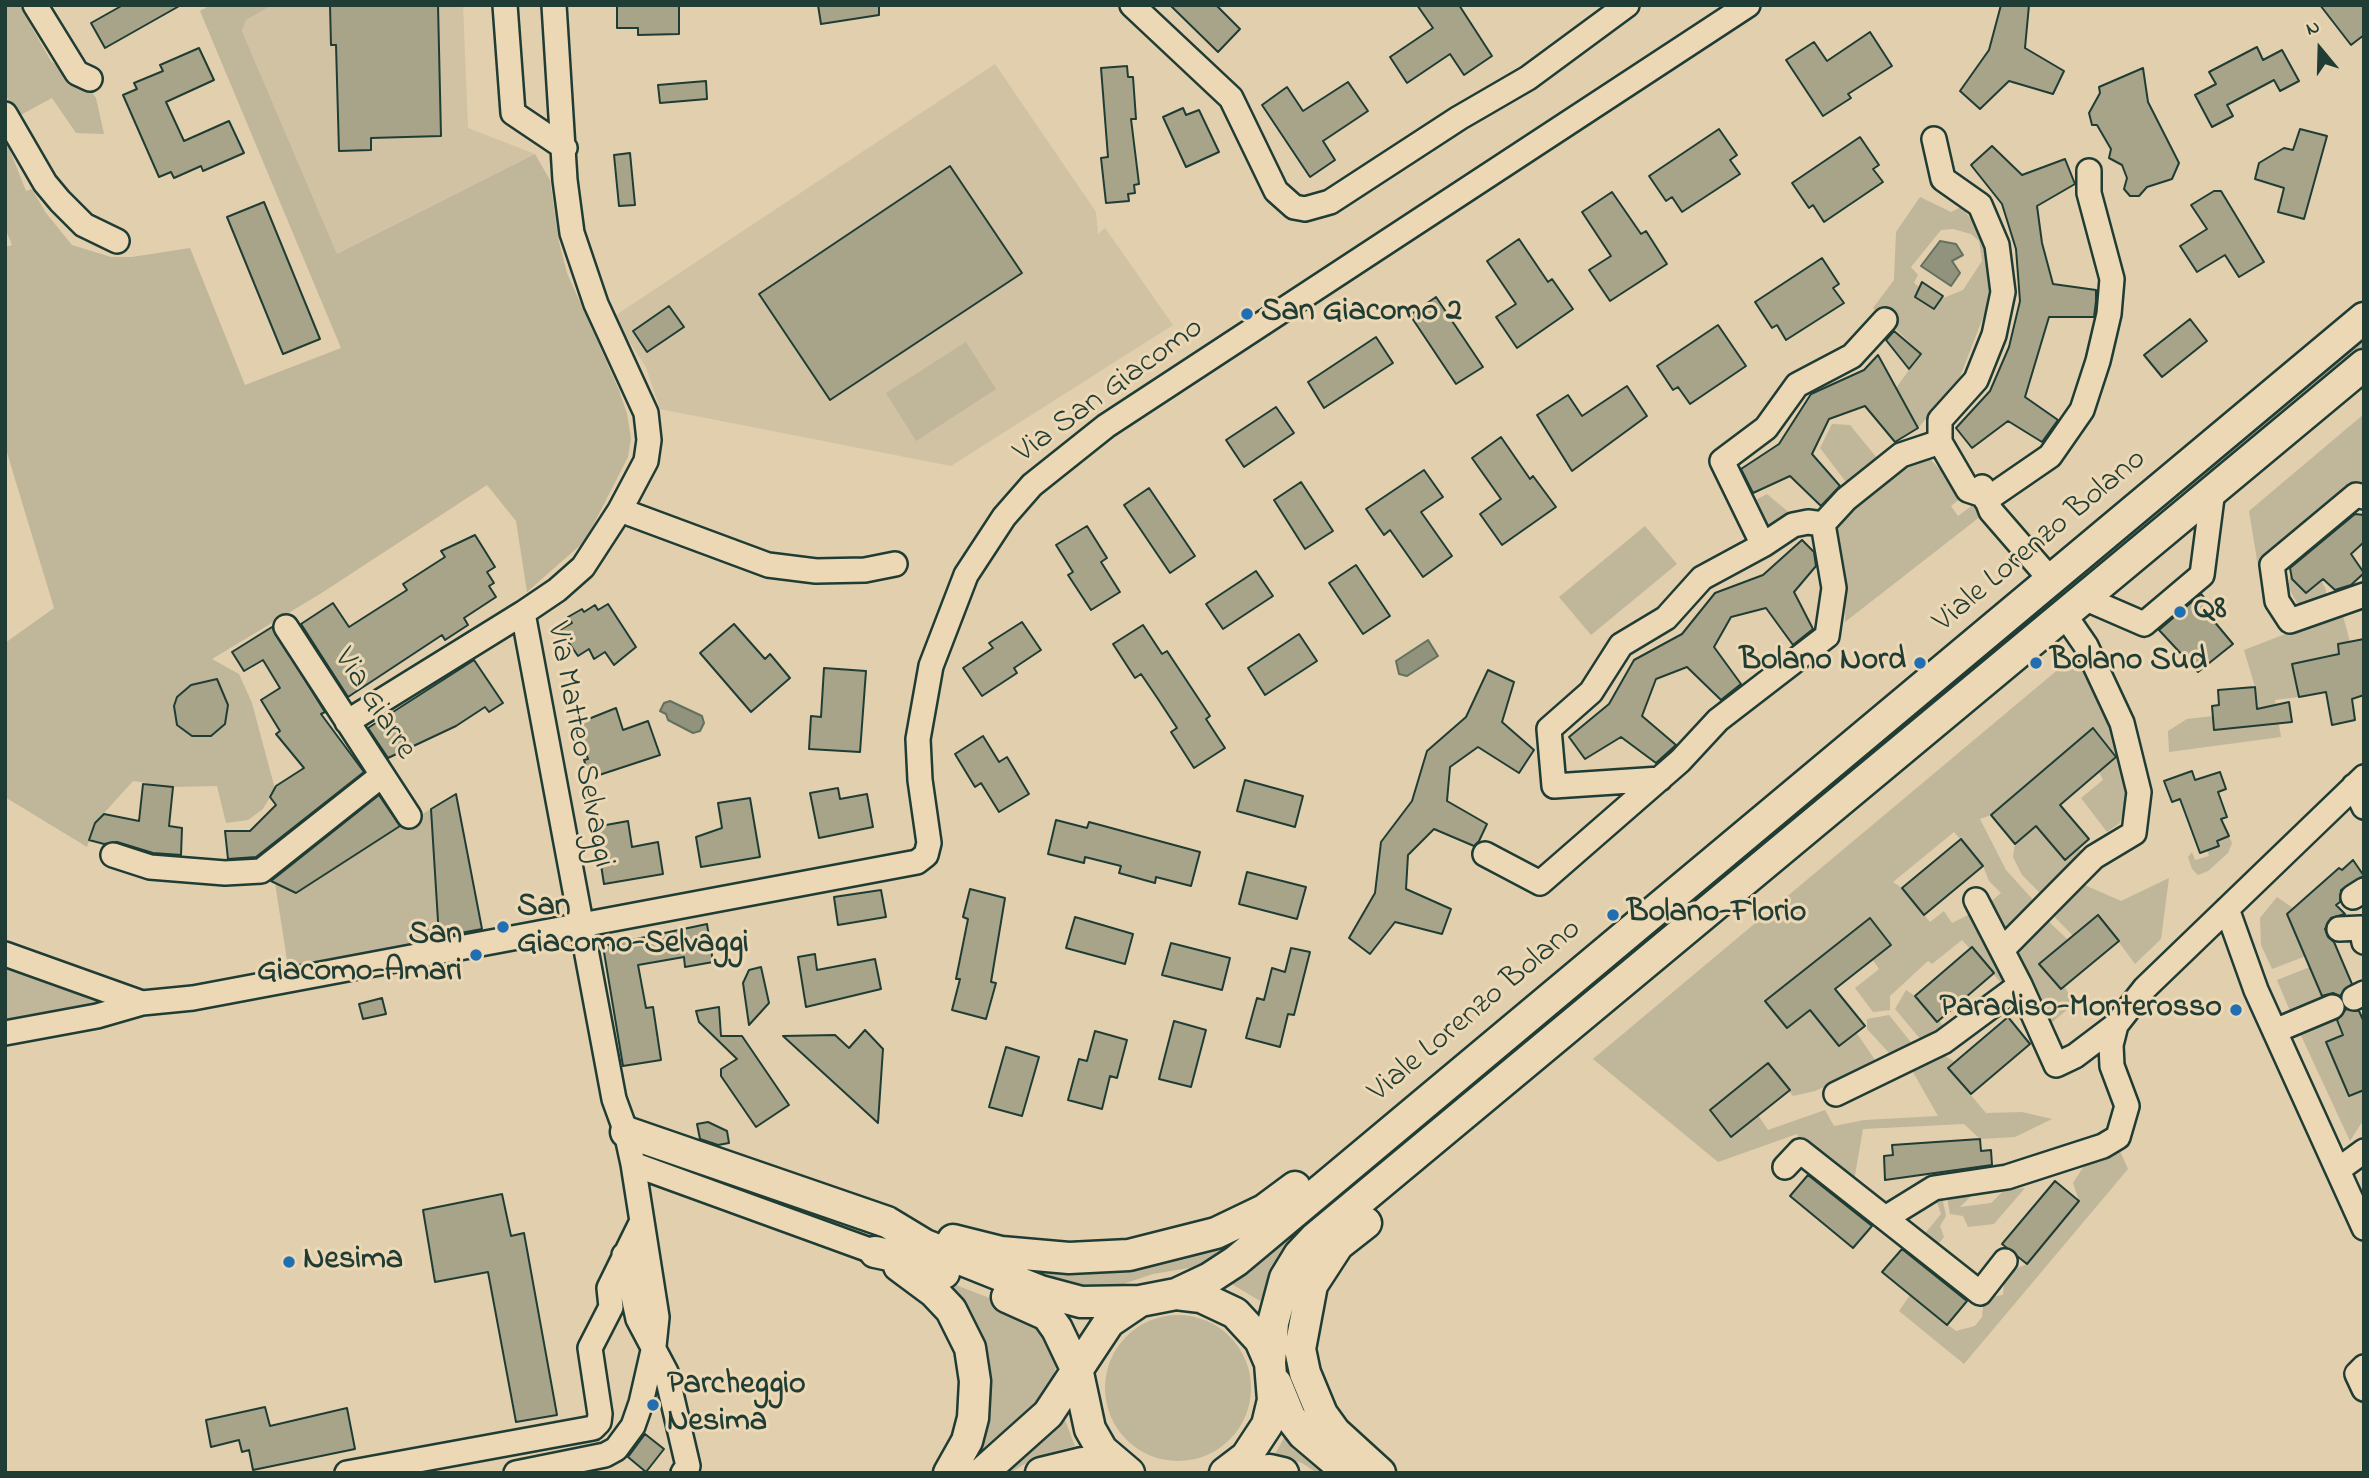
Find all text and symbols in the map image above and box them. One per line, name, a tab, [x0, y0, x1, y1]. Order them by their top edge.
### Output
north arrow	[2285, 14, 2355, 84]
text: N	[2303, 14, 2323, 44]
place label: San Giacomo 2	[1261, 295, 1462, 333]
marker: San Giacomo 2	[1239, 306, 1255, 322]
street label: Via San Giacomo	[1008, 310, 1212, 474]
street label: Viale Lorenzo Bolano	[1927, 442, 2155, 642]
place label: Q8	[2194, 593, 2227, 631]
marker: Q8	[2172, 604, 2188, 620]
street label: Via Matteo Selvaggi	[535, 619, 621, 871]
street label: Via Giarre	[323, 642, 423, 768]
place label: Bolano Nord	[1740, 644, 1906, 682]
place label: Bolano Sud	[2050, 644, 2207, 682]
marker: Bolano Nord	[1912, 655, 1928, 671]
marker: Bolano Sud	[2028, 655, 2044, 671]
place label: San Giacomo-Selvaggi	[517, 890, 749, 965]
place label: Bolano-Florio	[1627, 896, 1806, 934]
marker: Bolano-Florio	[1605, 907, 1621, 923]
street label: Viale Lorenzo Bolano	[1362, 912, 1590, 1112]
place label: San Giacomo-Amari	[257, 918, 462, 993]
marker: San Giacomo-Selvaggi	[495, 919, 511, 935]
marker: San Giacomo-Amari	[468, 947, 484, 963]
place label: Paradiso-Monterosso	[1940, 991, 2222, 1029]
marker: Paradiso-Monterosso	[2228, 1002, 2244, 1018]
place label: Nesima	[303, 1243, 403, 1281]
marker: Nesima	[281, 1254, 297, 1270]
place label: Parcheggio Nesima	[667, 1368, 806, 1443]
marker: Parcheggio Nesima	[645, 1397, 661, 1413]

